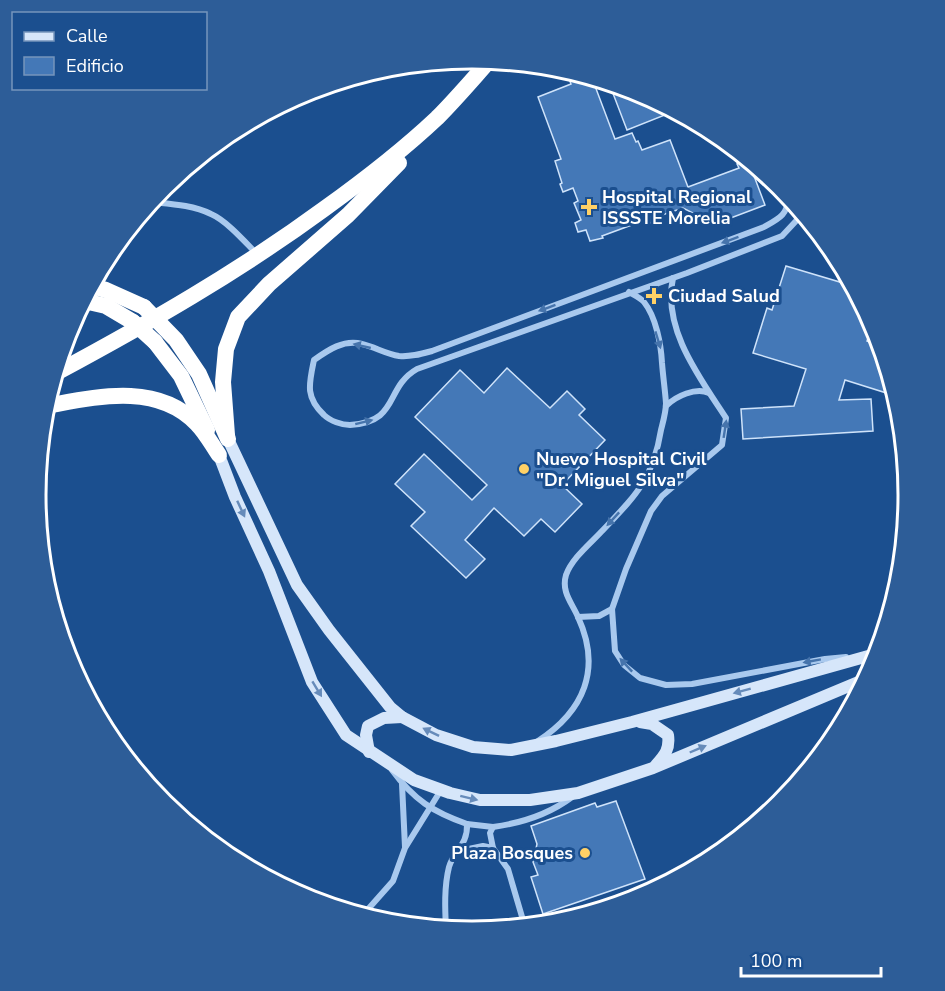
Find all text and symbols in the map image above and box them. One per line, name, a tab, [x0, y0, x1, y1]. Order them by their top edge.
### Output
legend	[12, 12, 207, 90]
text: Calle	[66, 24, 108, 48]
text: Edificio	[66, 54, 124, 78]
place label: Hospital Regional ISSSTE Morelia	[602, 185, 752, 230]
marker: Hospital Regional ISSSTE Morelia	[580, 198, 598, 216]
one-way arrow	[721, 236, 739, 245]
place label: Ciudad Salud	[668, 284, 780, 308]
marker: Ciudad Salud	[645, 287, 663, 305]
one-way arrow	[538, 304, 556, 314]
one-way arrow	[654, 331, 663, 349]
one-way arrow	[353, 340, 371, 350]
one-way arrow	[355, 417, 373, 427]
one-way arrow	[720, 419, 729, 438]
place label: Nuevo Hospital Civil "Dr. Miguel Silva"	[536, 447, 707, 492]
marker: Nuevo Hospital Civil "Dr. Miguel Silva"	[517, 462, 531, 476]
one-way arrow	[236, 501, 245, 518]
one-way arrow	[607, 512, 621, 526]
one-way arrow	[619, 657, 633, 672]
one-way arrow	[803, 657, 822, 666]
one-way arrow	[311, 681, 322, 697]
one-way arrow	[733, 687, 751, 697]
one-way arrow	[422, 727, 439, 737]
one-way arrow	[689, 744, 707, 754]
one-way arrow	[460, 793, 479, 803]
place label: Plaza Bosques	[451, 841, 573, 865]
marker: Plaza Bosques	[578, 846, 592, 860]
scale bar	[741, 940, 880, 978]
text: 100 m	[750, 949, 802, 973]

